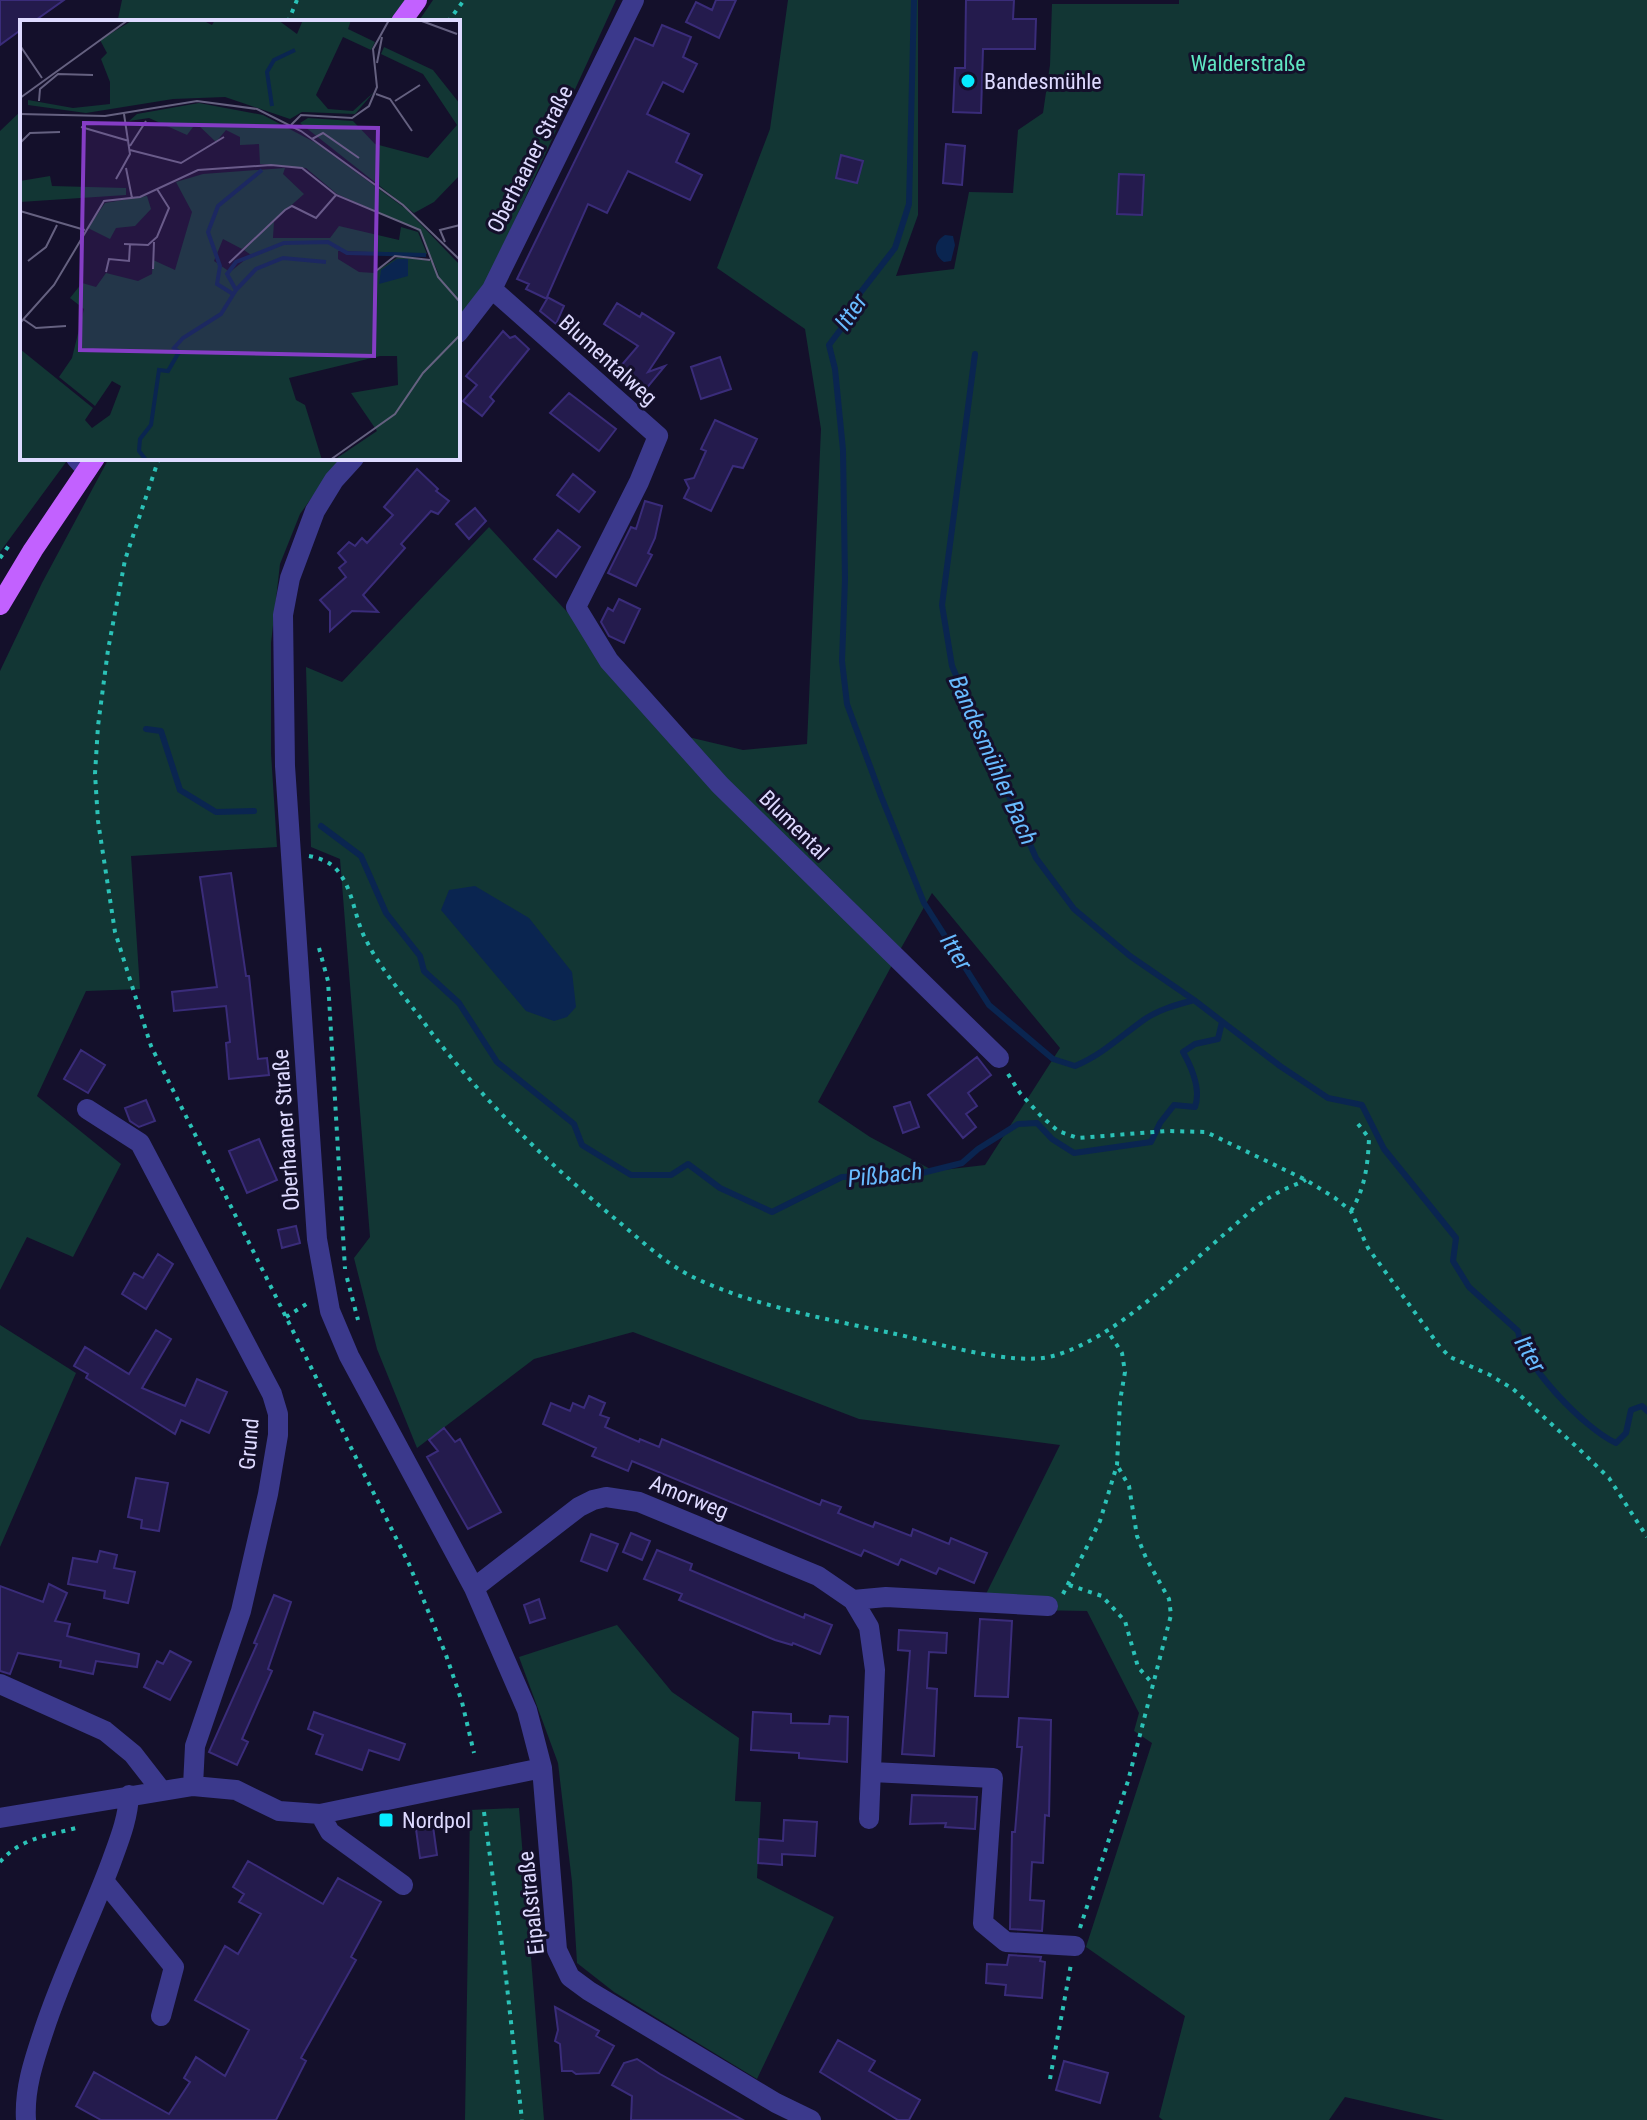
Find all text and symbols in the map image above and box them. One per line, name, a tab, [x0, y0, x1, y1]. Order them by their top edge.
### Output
inset map	[20, 20, 460, 460]
park label: Walderstraße	[1190, 51, 1306, 76]
place label: Bandesmühle	[984, 69, 1102, 94]
marker: Bandesmühle	[959, 72, 977, 90]
street label: Oberhaaner Straße	[482, 81, 578, 237]
water label: Itter	[829, 288, 874, 335]
street label: Blumentalweg	[554, 310, 662, 410]
water label: Bandesmühler Bach	[943, 671, 1043, 849]
street label: Blumental	[754, 785, 834, 865]
water label: Itter	[934, 929, 978, 976]
street label: Oberhaaner Straße	[268, 1048, 304, 1212]
water label: Pißbach	[846, 1157, 924, 1193]
water label: Itter	[1508, 1331, 1552, 1378]
street label: Grund	[234, 1417, 264, 1471]
street label: Amorweg	[646, 1470, 732, 1524]
place label: Nordpol	[402, 1808, 471, 1833]
marker: Nordpol	[377, 1811, 395, 1829]
street label: Eipaßstraße	[513, 1850, 549, 1956]

